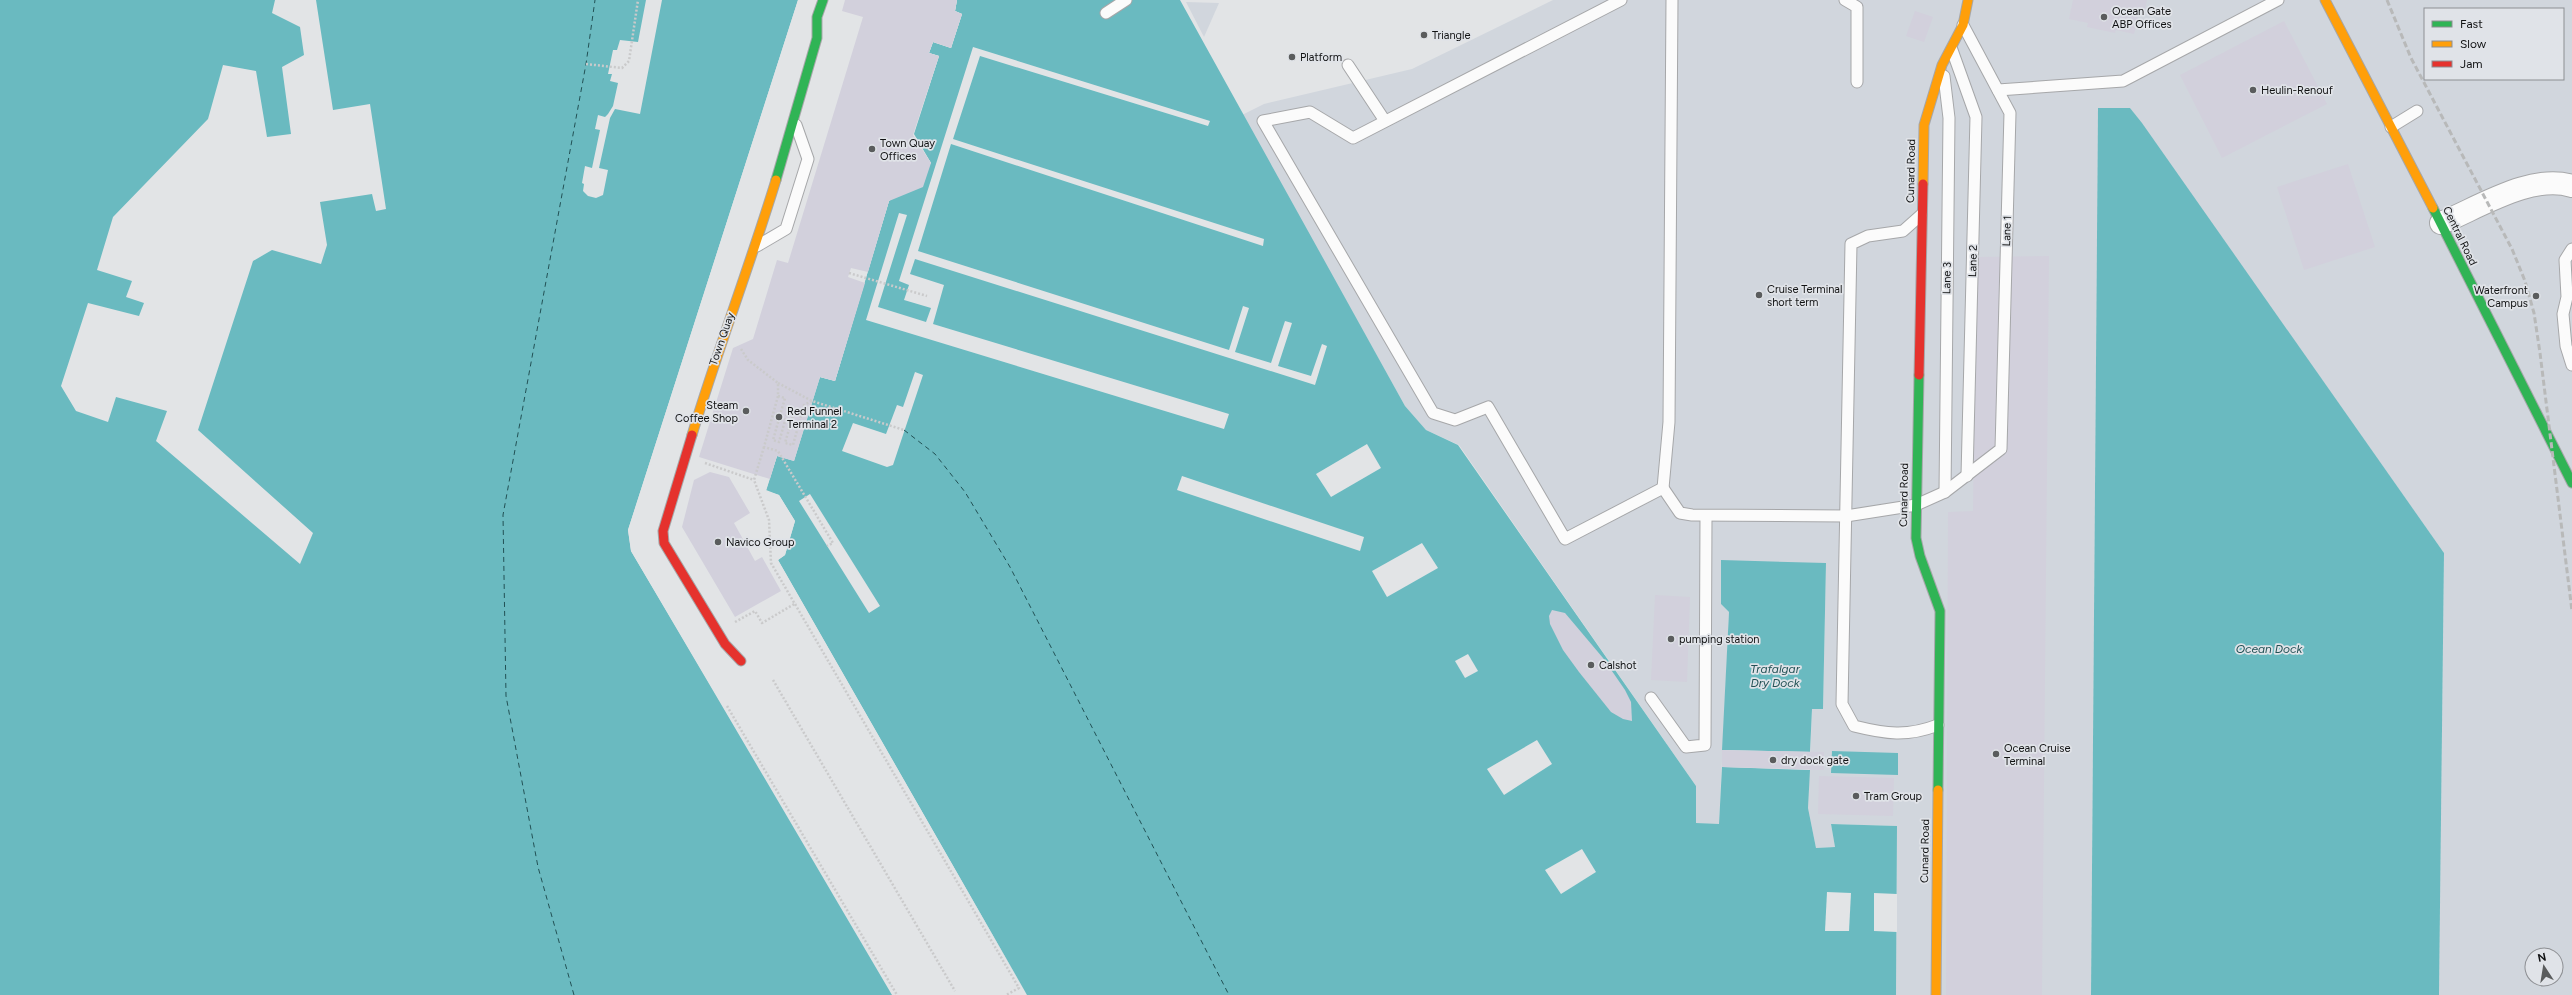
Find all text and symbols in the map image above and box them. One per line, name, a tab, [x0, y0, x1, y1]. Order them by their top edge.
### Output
place label: Ocean Gate ABP Offices	[2112, 5, 2172, 31]
legend	[2424, 8, 2564, 80]
marker: Ocean Gate ABP Offices	[2099, 12, 2109, 22]
text: Fast	[2460, 17, 2483, 31]
place label: Triangle	[1432, 29, 1470, 42]
marker: Triangle	[1419, 30, 1429, 40]
text: Slow	[2460, 37, 2487, 51]
place label: Platform	[1300, 51, 1342, 64]
marker: Platform	[1287, 52, 1297, 62]
text: Jam	[2460, 57, 2483, 71]
place label: Heulin-Renouf	[2261, 84, 2334, 97]
marker: Heulin-Renouf	[2248, 85, 2258, 95]
place label: Town Quay Offices	[880, 137, 935, 163]
street label: Cunard Road	[1904, 139, 1918, 203]
marker: Town Quay Offices	[867, 144, 877, 154]
street label: Central Road	[2440, 204, 2480, 268]
street label: Lane 1	[2000, 215, 2014, 247]
street label: Lane 2	[1966, 245, 1980, 277]
street label: Lane 3	[1940, 262, 1954, 294]
place label: Cruise Terminal short term	[1767, 283, 1842, 309]
place label: Waterfront Campus	[2474, 284, 2528, 310]
marker: Cruise Terminal short term	[1754, 290, 1764, 300]
marker: Waterfront Campus	[2531, 291, 2541, 301]
street label: Town Quay	[707, 311, 737, 367]
place label: Steam Coffee Shop	[675, 399, 738, 425]
place label: Red Funnel Terminal 2	[787, 405, 842, 431]
marker: Steam Coffee Shop	[741, 406, 751, 416]
marker: Red Funnel Terminal 2	[774, 412, 784, 422]
street label: Cunard Road	[1897, 463, 1911, 527]
place label: Navico Group	[726, 536, 795, 549]
marker: Navico Group	[713, 537, 723, 547]
place label: pumping station	[1679, 633, 1759, 646]
marker: pumping station	[1666, 634, 1676, 644]
water label: Ocean Dock	[2236, 642, 2304, 656]
place label: Calshot	[1599, 659, 1637, 672]
marker: Calshot	[1586, 660, 1596, 670]
water label: Trafalgar Dry Dock	[1750, 662, 1801, 690]
place label: Ocean Cruise Terminal	[2004, 742, 2070, 768]
marker: Ocean Cruise Terminal	[1991, 749, 2001, 759]
place label: dry dock gate	[1781, 754, 1849, 767]
marker: dry dock gate	[1768, 755, 1778, 765]
place label: Tram Group	[1864, 790, 1923, 803]
marker: Tram Group	[1851, 791, 1861, 801]
street label: Cunard Road	[1918, 819, 1932, 883]
north arrow	[2524, 947, 2564, 987]
text: N	[2537, 950, 2548, 965]

